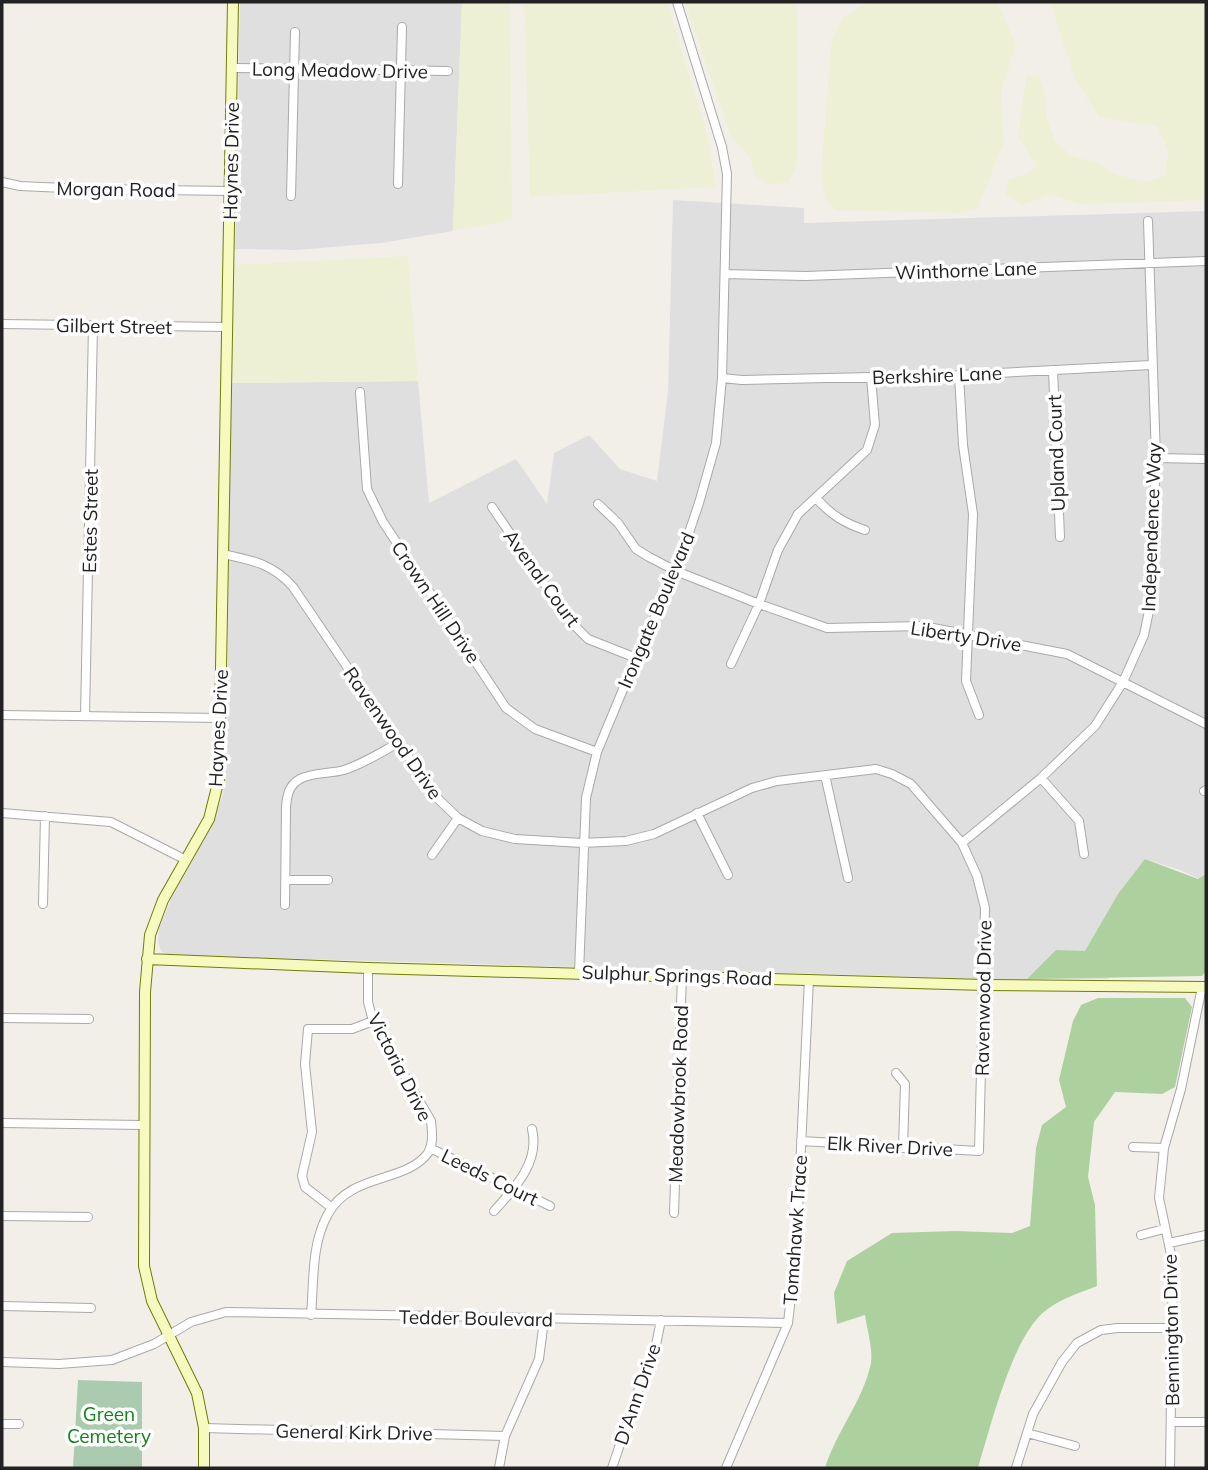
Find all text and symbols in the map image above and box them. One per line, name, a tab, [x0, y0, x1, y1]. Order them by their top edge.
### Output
street label: Long Meadow Drive	[252, 56, 428, 84]
street label: Haynes Drive	[218, 102, 244, 220]
street label: Morgan Road	[56, 176, 176, 202]
street label: Winthorne Lane	[895, 256, 1037, 284]
street label: Gilbert Street	[56, 313, 173, 339]
street label: Berkshire Lane	[872, 361, 1002, 389]
street label: Upland Court	[1042, 394, 1070, 512]
street label: Independence Way	[1136, 442, 1166, 612]
street label: Estes Street	[77, 468, 103, 573]
street label: Avenal Court	[499, 525, 585, 631]
street label: Irongate Boulevard	[612, 528, 700, 692]
street label: Crown Hill Drive	[386, 536, 486, 668]
street label: Liberty Drive	[909, 615, 1023, 657]
street label: Ravenwood Drive	[338, 662, 448, 804]
street label: Haynes Drive	[203, 669, 233, 787]
street label: Ravenwood Drive	[970, 920, 996, 1076]
street label: Sulphur Springs Road	[581, 960, 773, 990]
street label: Meadowbrook Road	[663, 1005, 693, 1183]
street label: Victoria Drive	[362, 1009, 438, 1125]
street label: Elk River Drive	[826, 1131, 954, 1161]
street label: Leeds Court	[438, 1143, 543, 1211]
street label: Tomahawk Trace	[778, 1154, 812, 1306]
street label: Bennington Drive	[1158, 1254, 1184, 1406]
street label: Tedder Boulevard	[399, 1305, 553, 1331]
street label: D'Ann Drive	[608, 1340, 666, 1448]
park label: Green Cemetery	[67, 1402, 151, 1448]
street label: General Kirk Drive	[275, 1419, 433, 1445]

